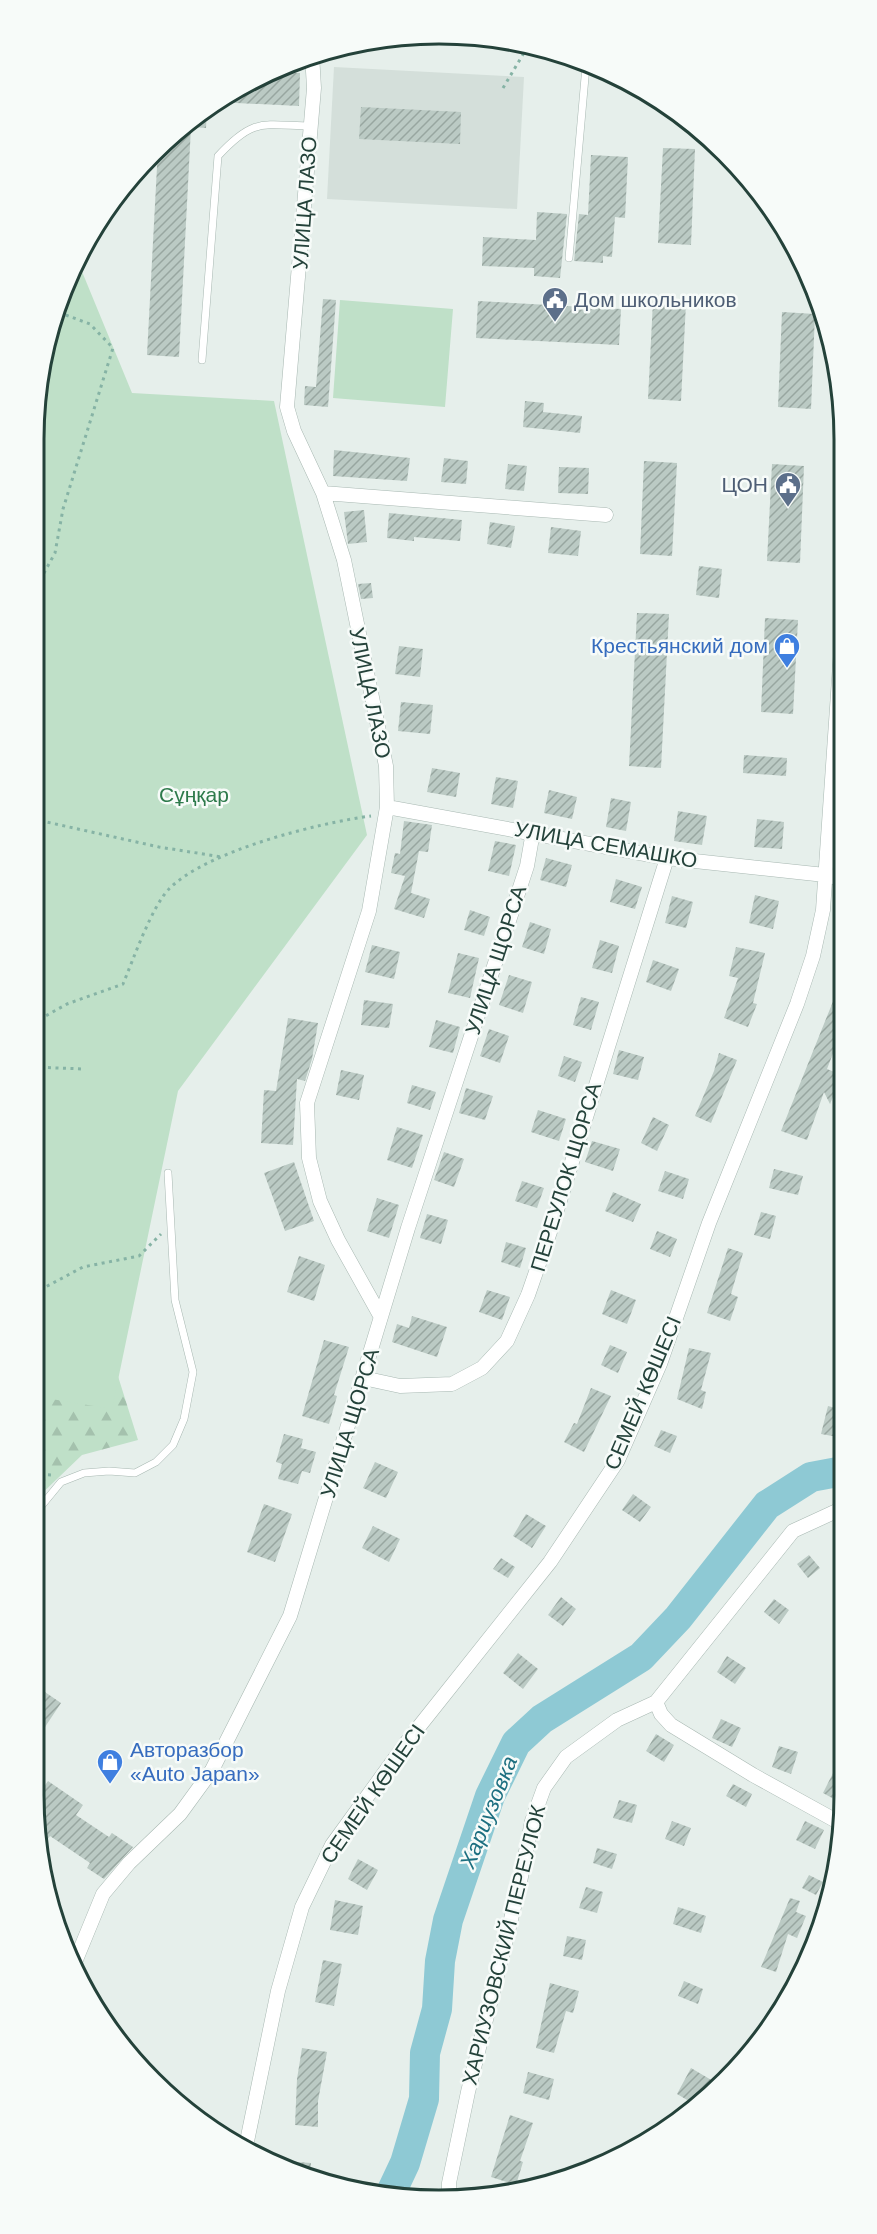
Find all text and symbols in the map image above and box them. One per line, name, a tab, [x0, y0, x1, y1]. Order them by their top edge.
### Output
street label: УЛИЦА ЛАЗО	[288, 136, 321, 270]
public building icon: Дом школьников	[540, 285, 570, 323]
place label: Дом школьников	[574, 288, 737, 311]
public building icon: ЦОН	[773, 470, 803, 508]
place label: ЦОН	[721, 473, 768, 496]
street label: УЛИЦА ЛАЗО	[345, 625, 396, 760]
shop icon: Крестьянский дом	[772, 631, 802, 669]
place label: Крестьянский дом	[591, 634, 768, 657]
park label: Сұңқар	[159, 783, 229, 806]
street label: УЛИЦА СЕМАШКО	[513, 817, 699, 872]
street label: УЛИЦА ЩОРСА	[461, 882, 530, 1037]
street label: ПЕРЕУЛОК ЩОРСА	[526, 1080, 605, 1274]
street label: СЕМЕЙ КӨШЕСІ	[600, 1313, 685, 1473]
street label: УЛИЦА ЩОРСА	[316, 1345, 383, 1501]
street label: СЕМЕЙ КӨШЕСІ	[316, 1720, 429, 1868]
place label: Авторазбор «Auto Japan»	[130, 1738, 260, 1785]
shop icon: Авторазбор «Auto Japan»	[95, 1747, 125, 1785]
water label: Хариузовка	[454, 1752, 522, 1873]
street label: ХАРИУЗОВСКИЙ ПЕРЕУЛОК	[458, 1802, 550, 2087]

